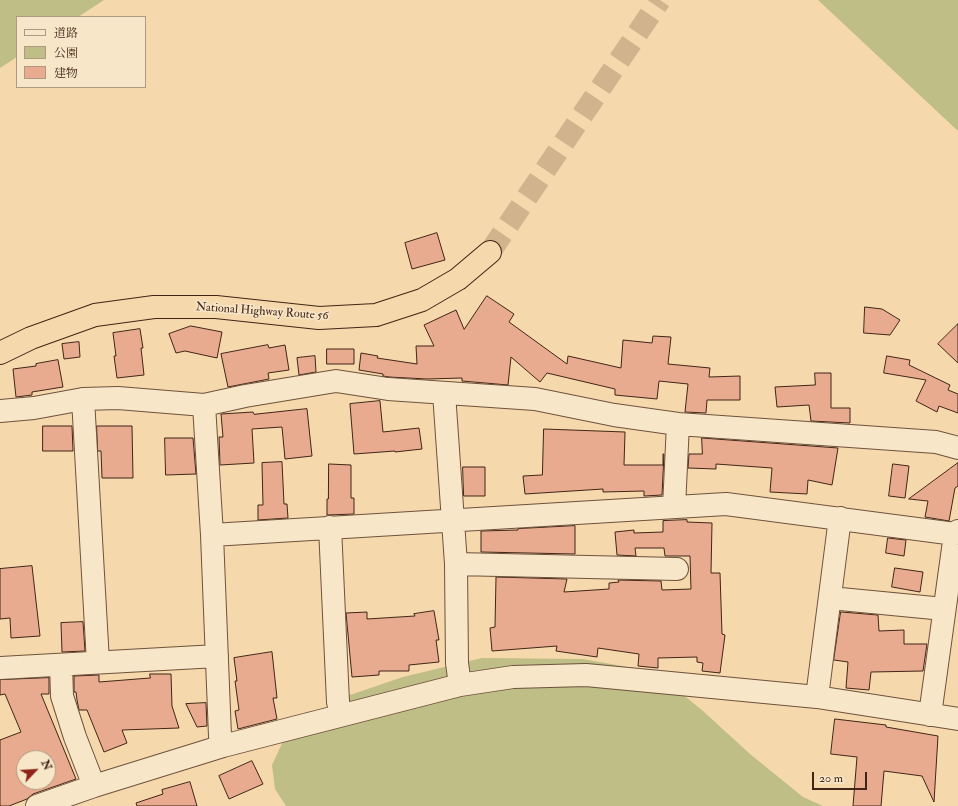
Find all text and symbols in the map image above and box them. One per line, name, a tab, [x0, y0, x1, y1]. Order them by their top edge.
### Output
legend	[16, 16, 146, 88]
text: 道路	[54, 26, 78, 41]
text: 公園	[54, 46, 78, 61]
text: 建物	[54, 66, 78, 81]
street label: National Highway Route 56	[195, 300, 329, 324]
north arrow	[16, 750, 56, 790]
text: N	[38, 758, 54, 772]
scale bar	[814, 764, 869, 790]
text: 20 m	[819, 771, 843, 786]

